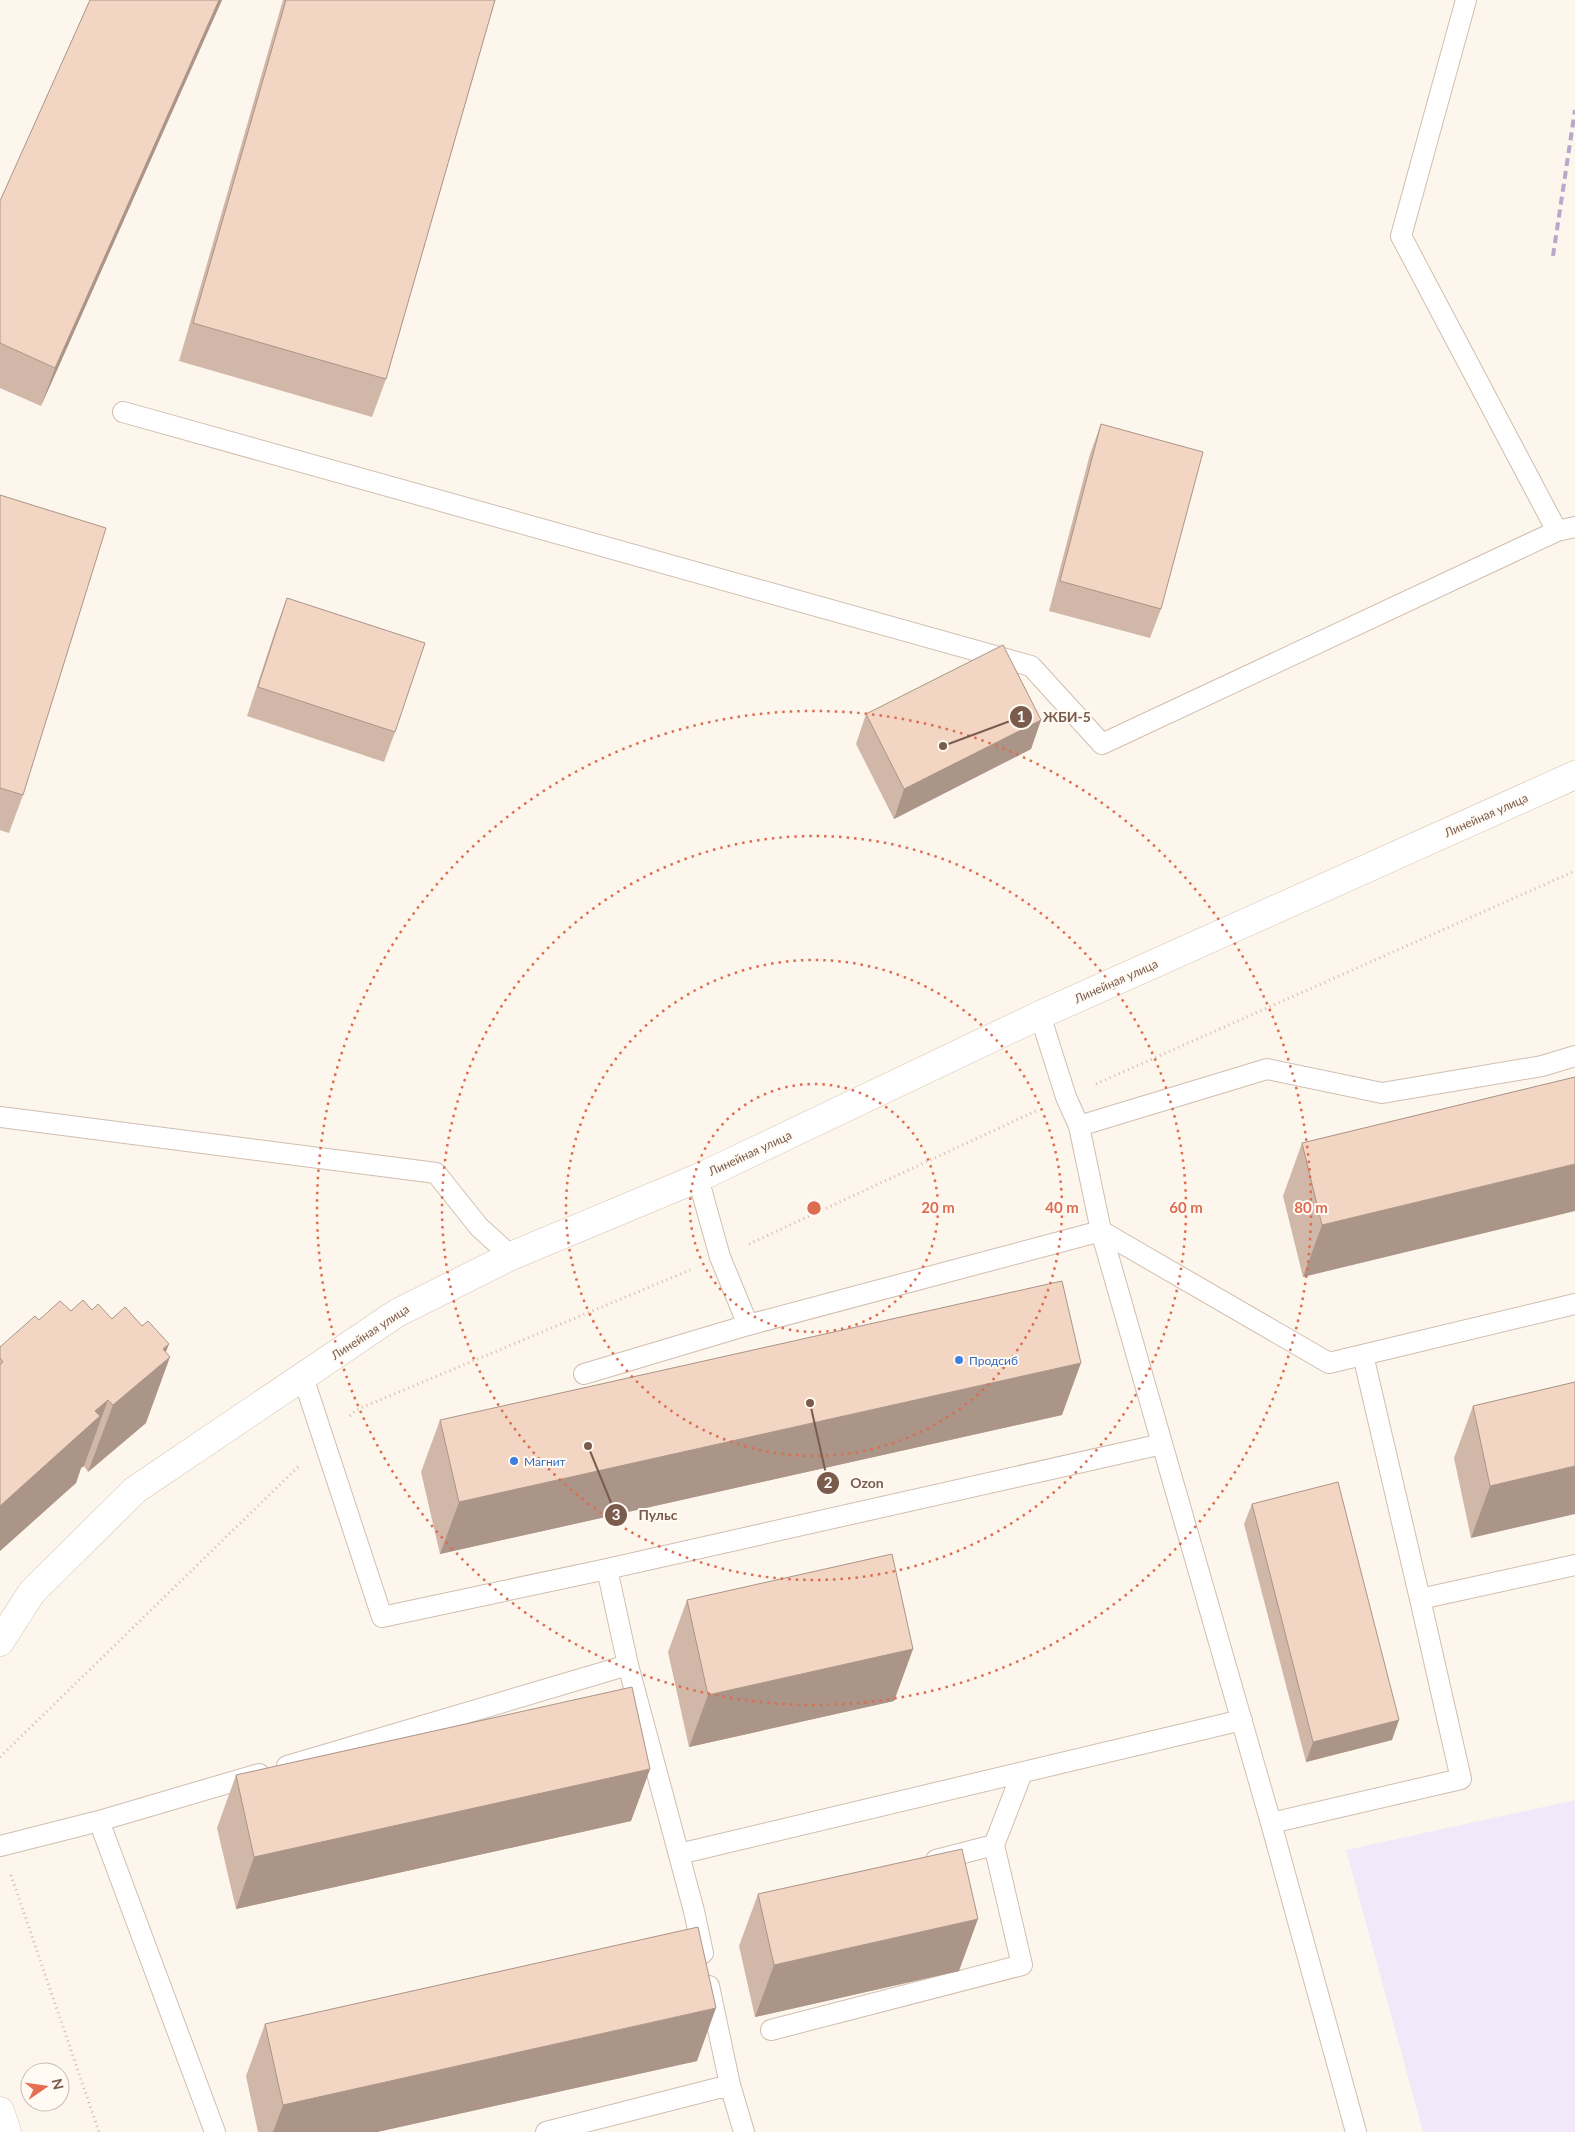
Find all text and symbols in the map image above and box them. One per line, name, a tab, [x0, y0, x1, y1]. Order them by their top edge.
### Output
callout: ЖБИ-5	[1008, 702, 1101, 731]
text: 1	[1017, 707, 1025, 725]
text: ЖБИ-5	[1043, 708, 1091, 725]
street label: Линейная улица	[1441, 790, 1530, 841]
street label: Линейная улица	[1071, 956, 1160, 1007]
street label: Линейная улица	[705, 1127, 794, 1179]
text: 20 m	[921, 1198, 955, 1216]
text: 40 m	[1045, 1198, 1079, 1216]
text: 60 m	[1169, 1198, 1203, 1216]
text: 80 m	[1294, 1198, 1328, 1216]
centre of rings	[805, 1199, 823, 1217]
street label: Линейная улица	[327, 1301, 412, 1363]
place label: Продсиб	[969, 1353, 1018, 1368]
marker: Продсиб	[953, 1354, 965, 1366]
place label: Магнит	[524, 1454, 566, 1469]
marker: Магнит	[508, 1455, 520, 1467]
callout: Ozon	[815, 1469, 894, 1498]
text: 2	[824, 1473, 833, 1491]
text: Ozon	[850, 1474, 884, 1491]
callout: Пульс	[603, 1500, 687, 1529]
text: 3	[612, 1505, 620, 1523]
text: Пульс	[639, 1506, 678, 1523]
north arrow	[20, 2062, 70, 2112]
text: N	[49, 2077, 68, 2091]

